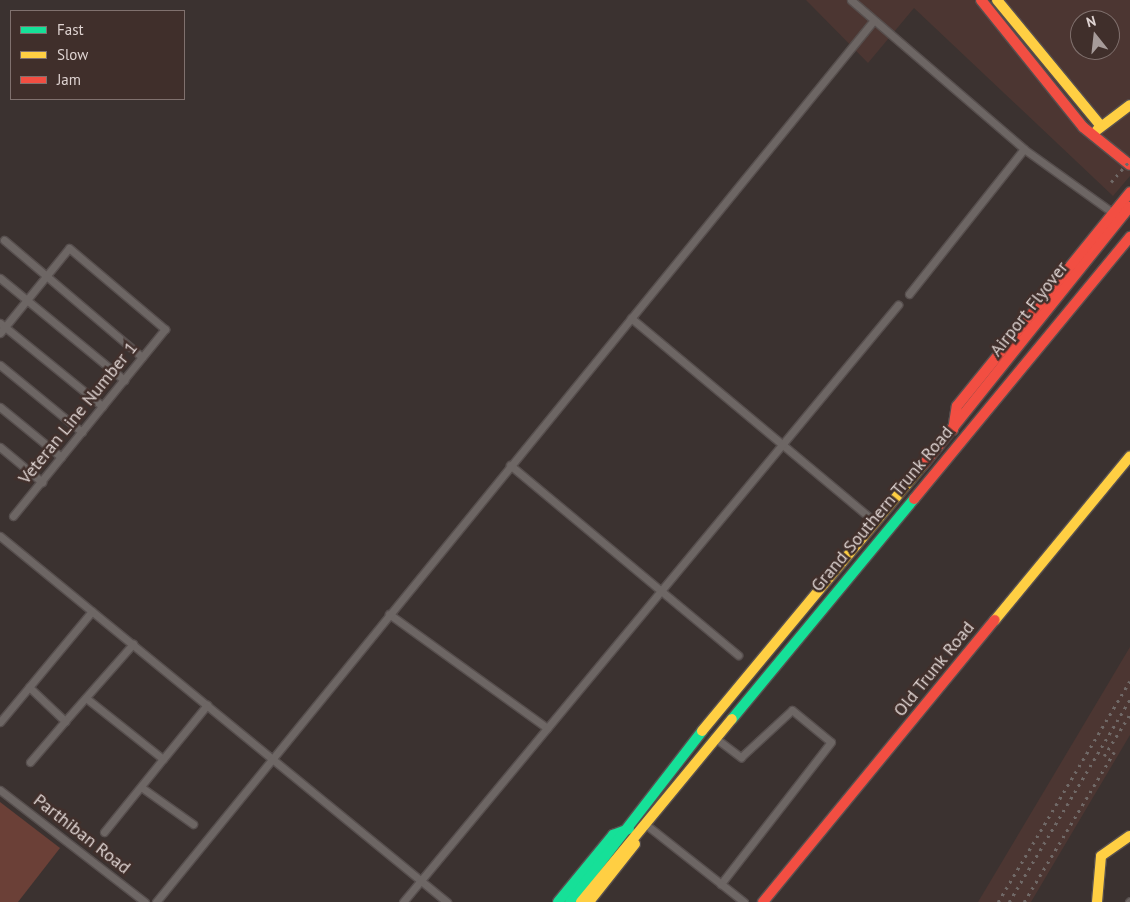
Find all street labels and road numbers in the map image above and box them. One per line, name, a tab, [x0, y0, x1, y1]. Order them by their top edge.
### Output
street label: Airport Flyover	[985, 257, 1073, 361]
street label: Veteran Line Number 1	[14, 337, 142, 489]
street label: Grand Southern Trunk Road	[806, 421, 958, 597]
street label: Old Trunk Road	[889, 617, 979, 721]
street label: Parthiban Road	[29, 789, 135, 879]

